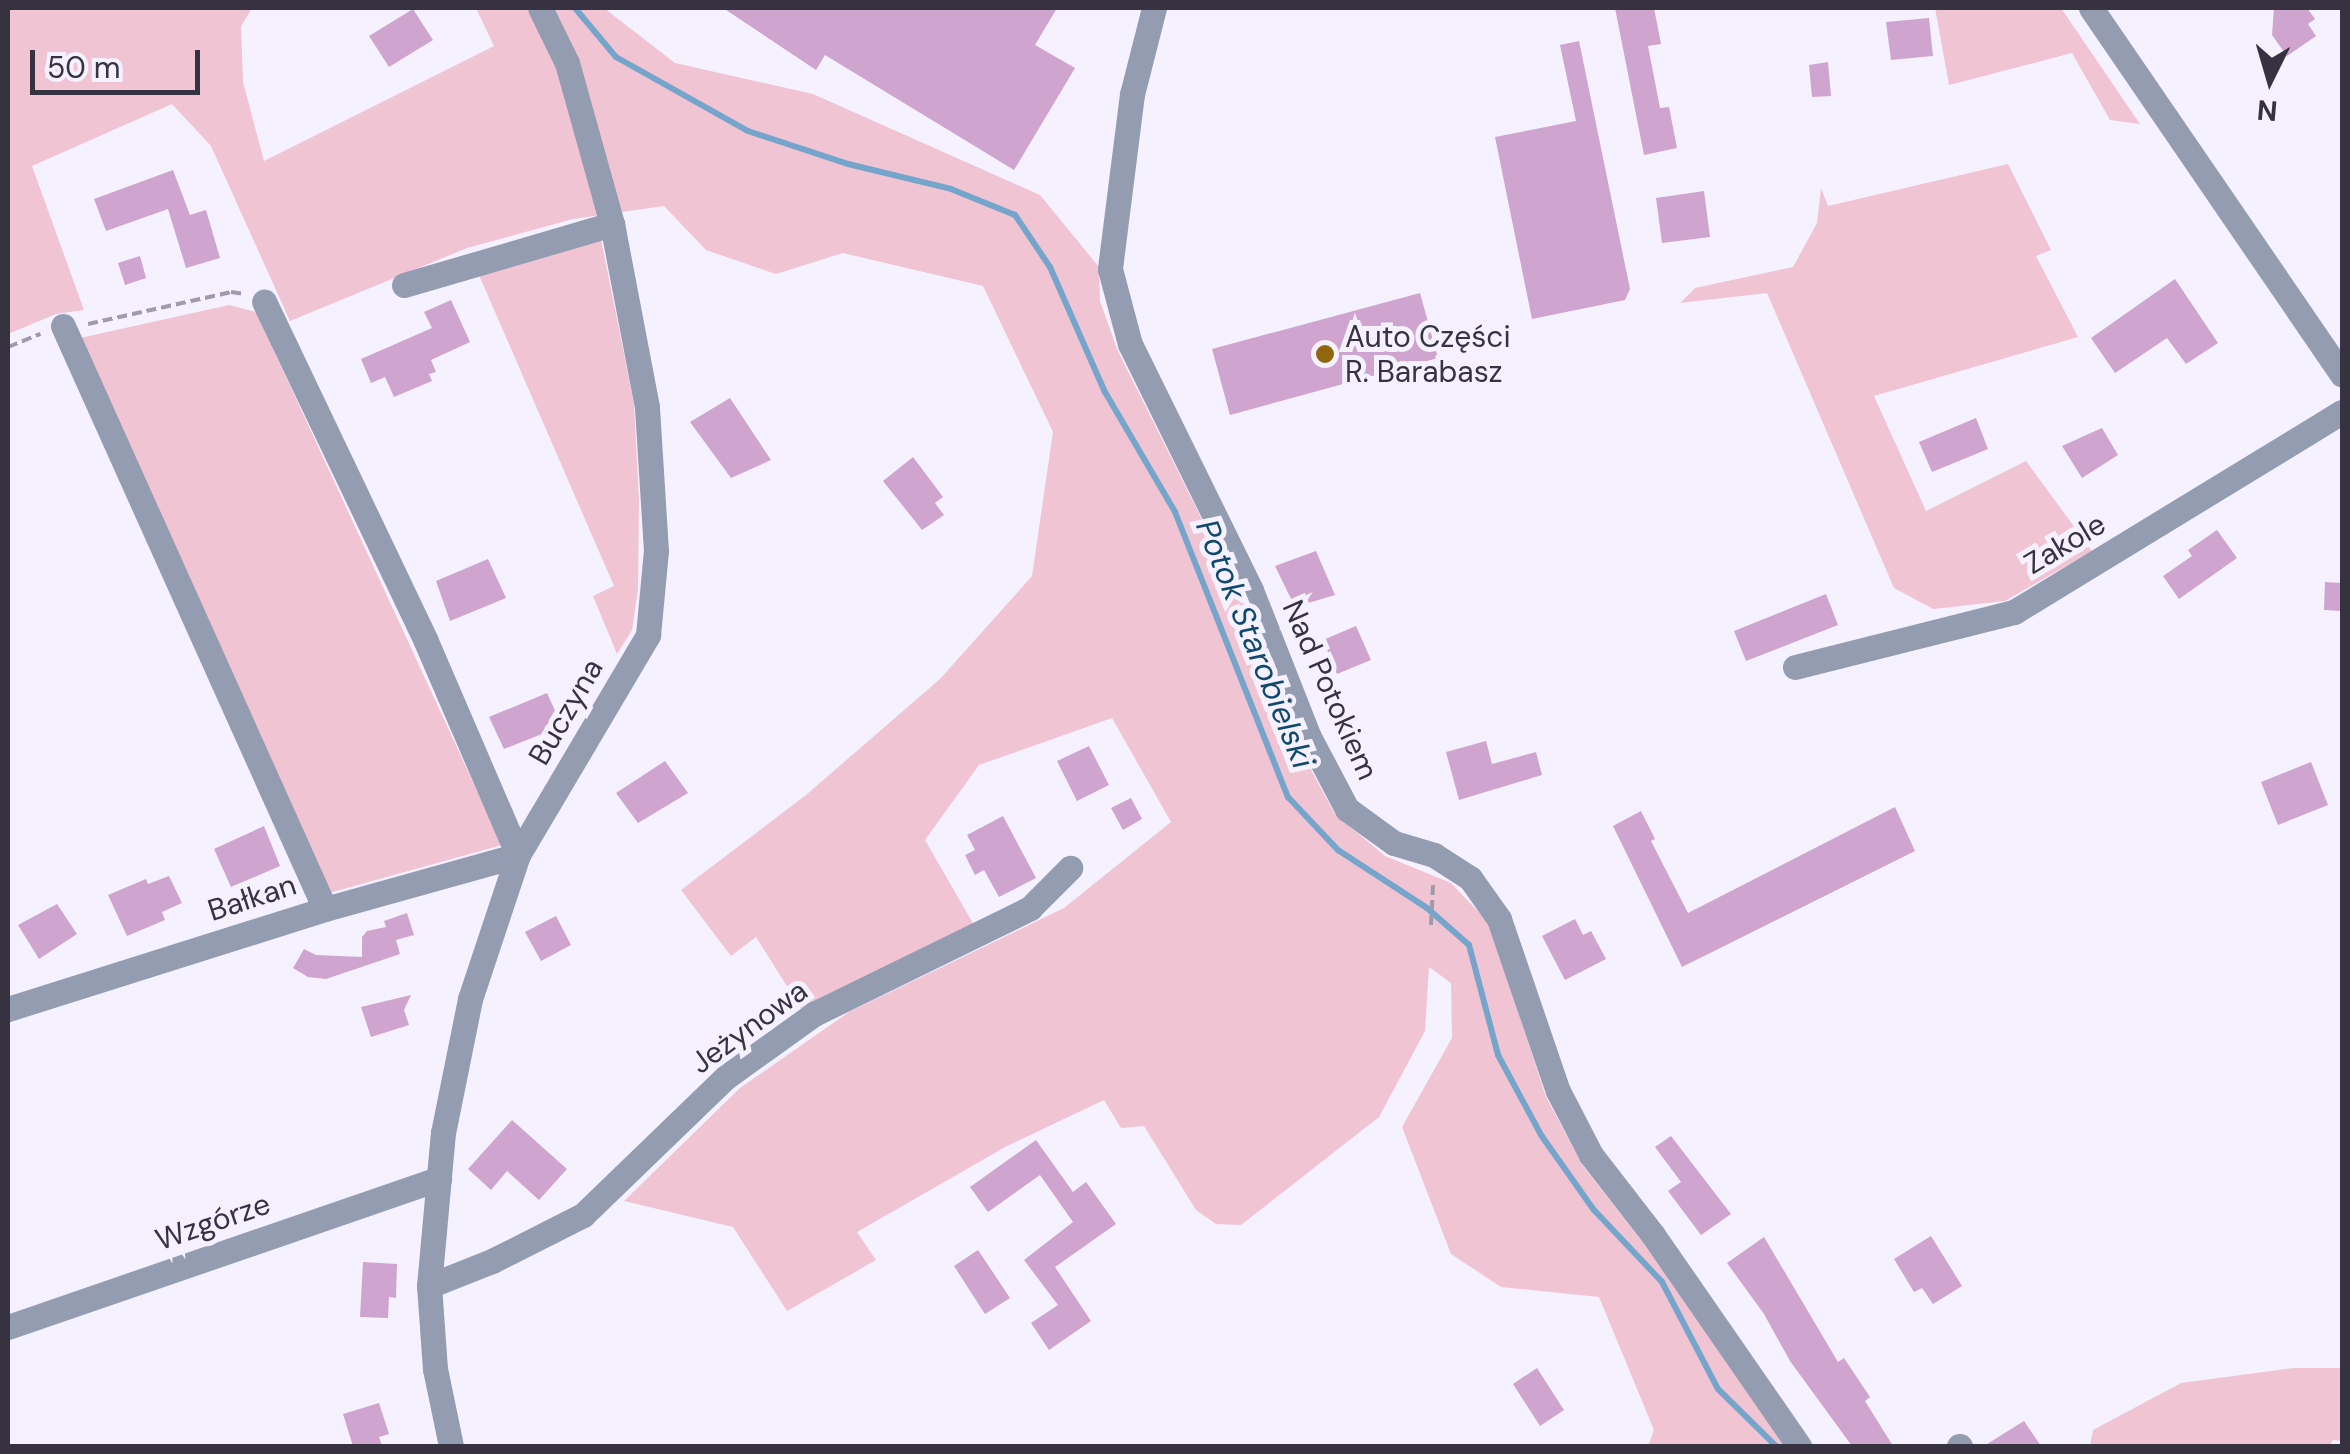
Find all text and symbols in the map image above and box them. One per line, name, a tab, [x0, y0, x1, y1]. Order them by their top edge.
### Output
scale bar	[35, 30, 205, 92]
north arrow	[2220, 30, 2320, 130]
text: 50 m	[47, 48, 121, 87]
text: N	[2256, 91, 2279, 130]
place label: Auto Części R. Barabasz	[1345, 319, 1511, 390]
marker: Auto Części R. Barabasz	[1314, 343, 1336, 365]
street label: Zakole	[2018, 506, 2112, 582]
water label: Potok Starobielski	[1188, 514, 1322, 774]
street label: Nad Potokiem	[1274, 595, 1386, 785]
street label: Buczyna	[521, 653, 611, 771]
street label: Bałkan	[203, 867, 301, 929]
street label: Jeżynowa	[684, 973, 814, 1081]
street label: Wzgórze	[151, 1186, 275, 1258]

